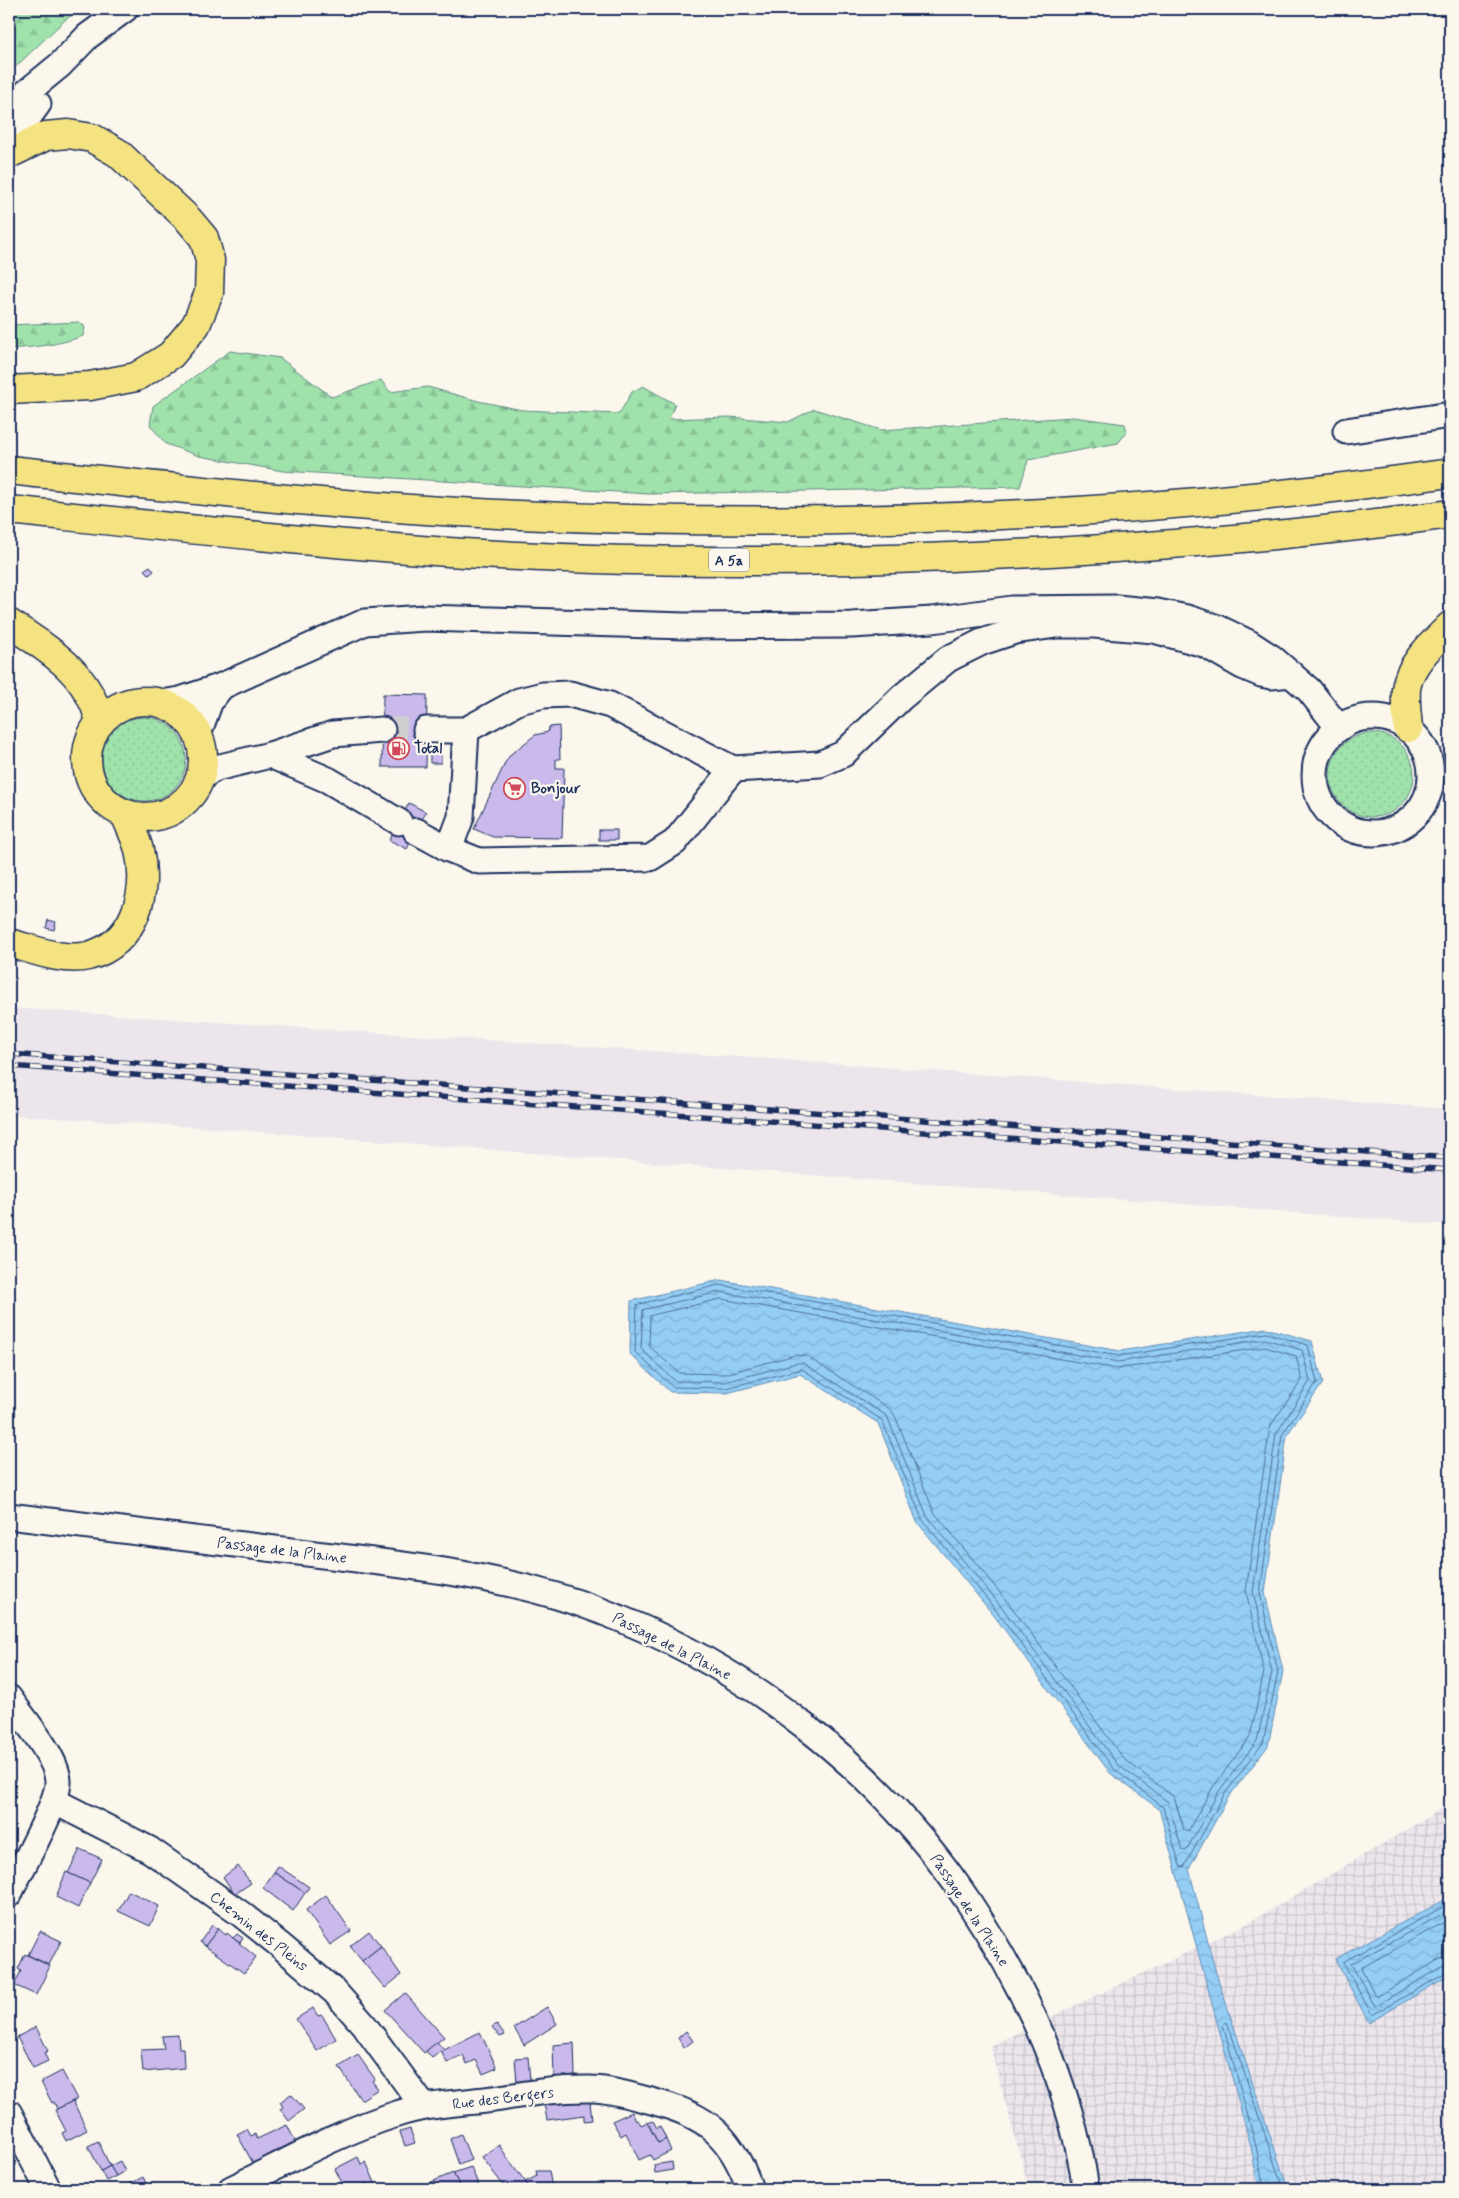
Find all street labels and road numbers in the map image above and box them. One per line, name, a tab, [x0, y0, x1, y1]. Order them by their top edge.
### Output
road number: A 5a	[709, 548, 749, 572]
street label: Passage de la Plaine	[216, 1533, 348, 1569]
street label: Passage de la Plaine	[609, 1608, 735, 1686]
street label: Passage de la Plaine	[925, 1850, 1013, 1971]
street label: Chemin des Pleins	[205, 1887, 312, 1977]
street label: Rue des Bergers	[451, 2083, 555, 2116]

